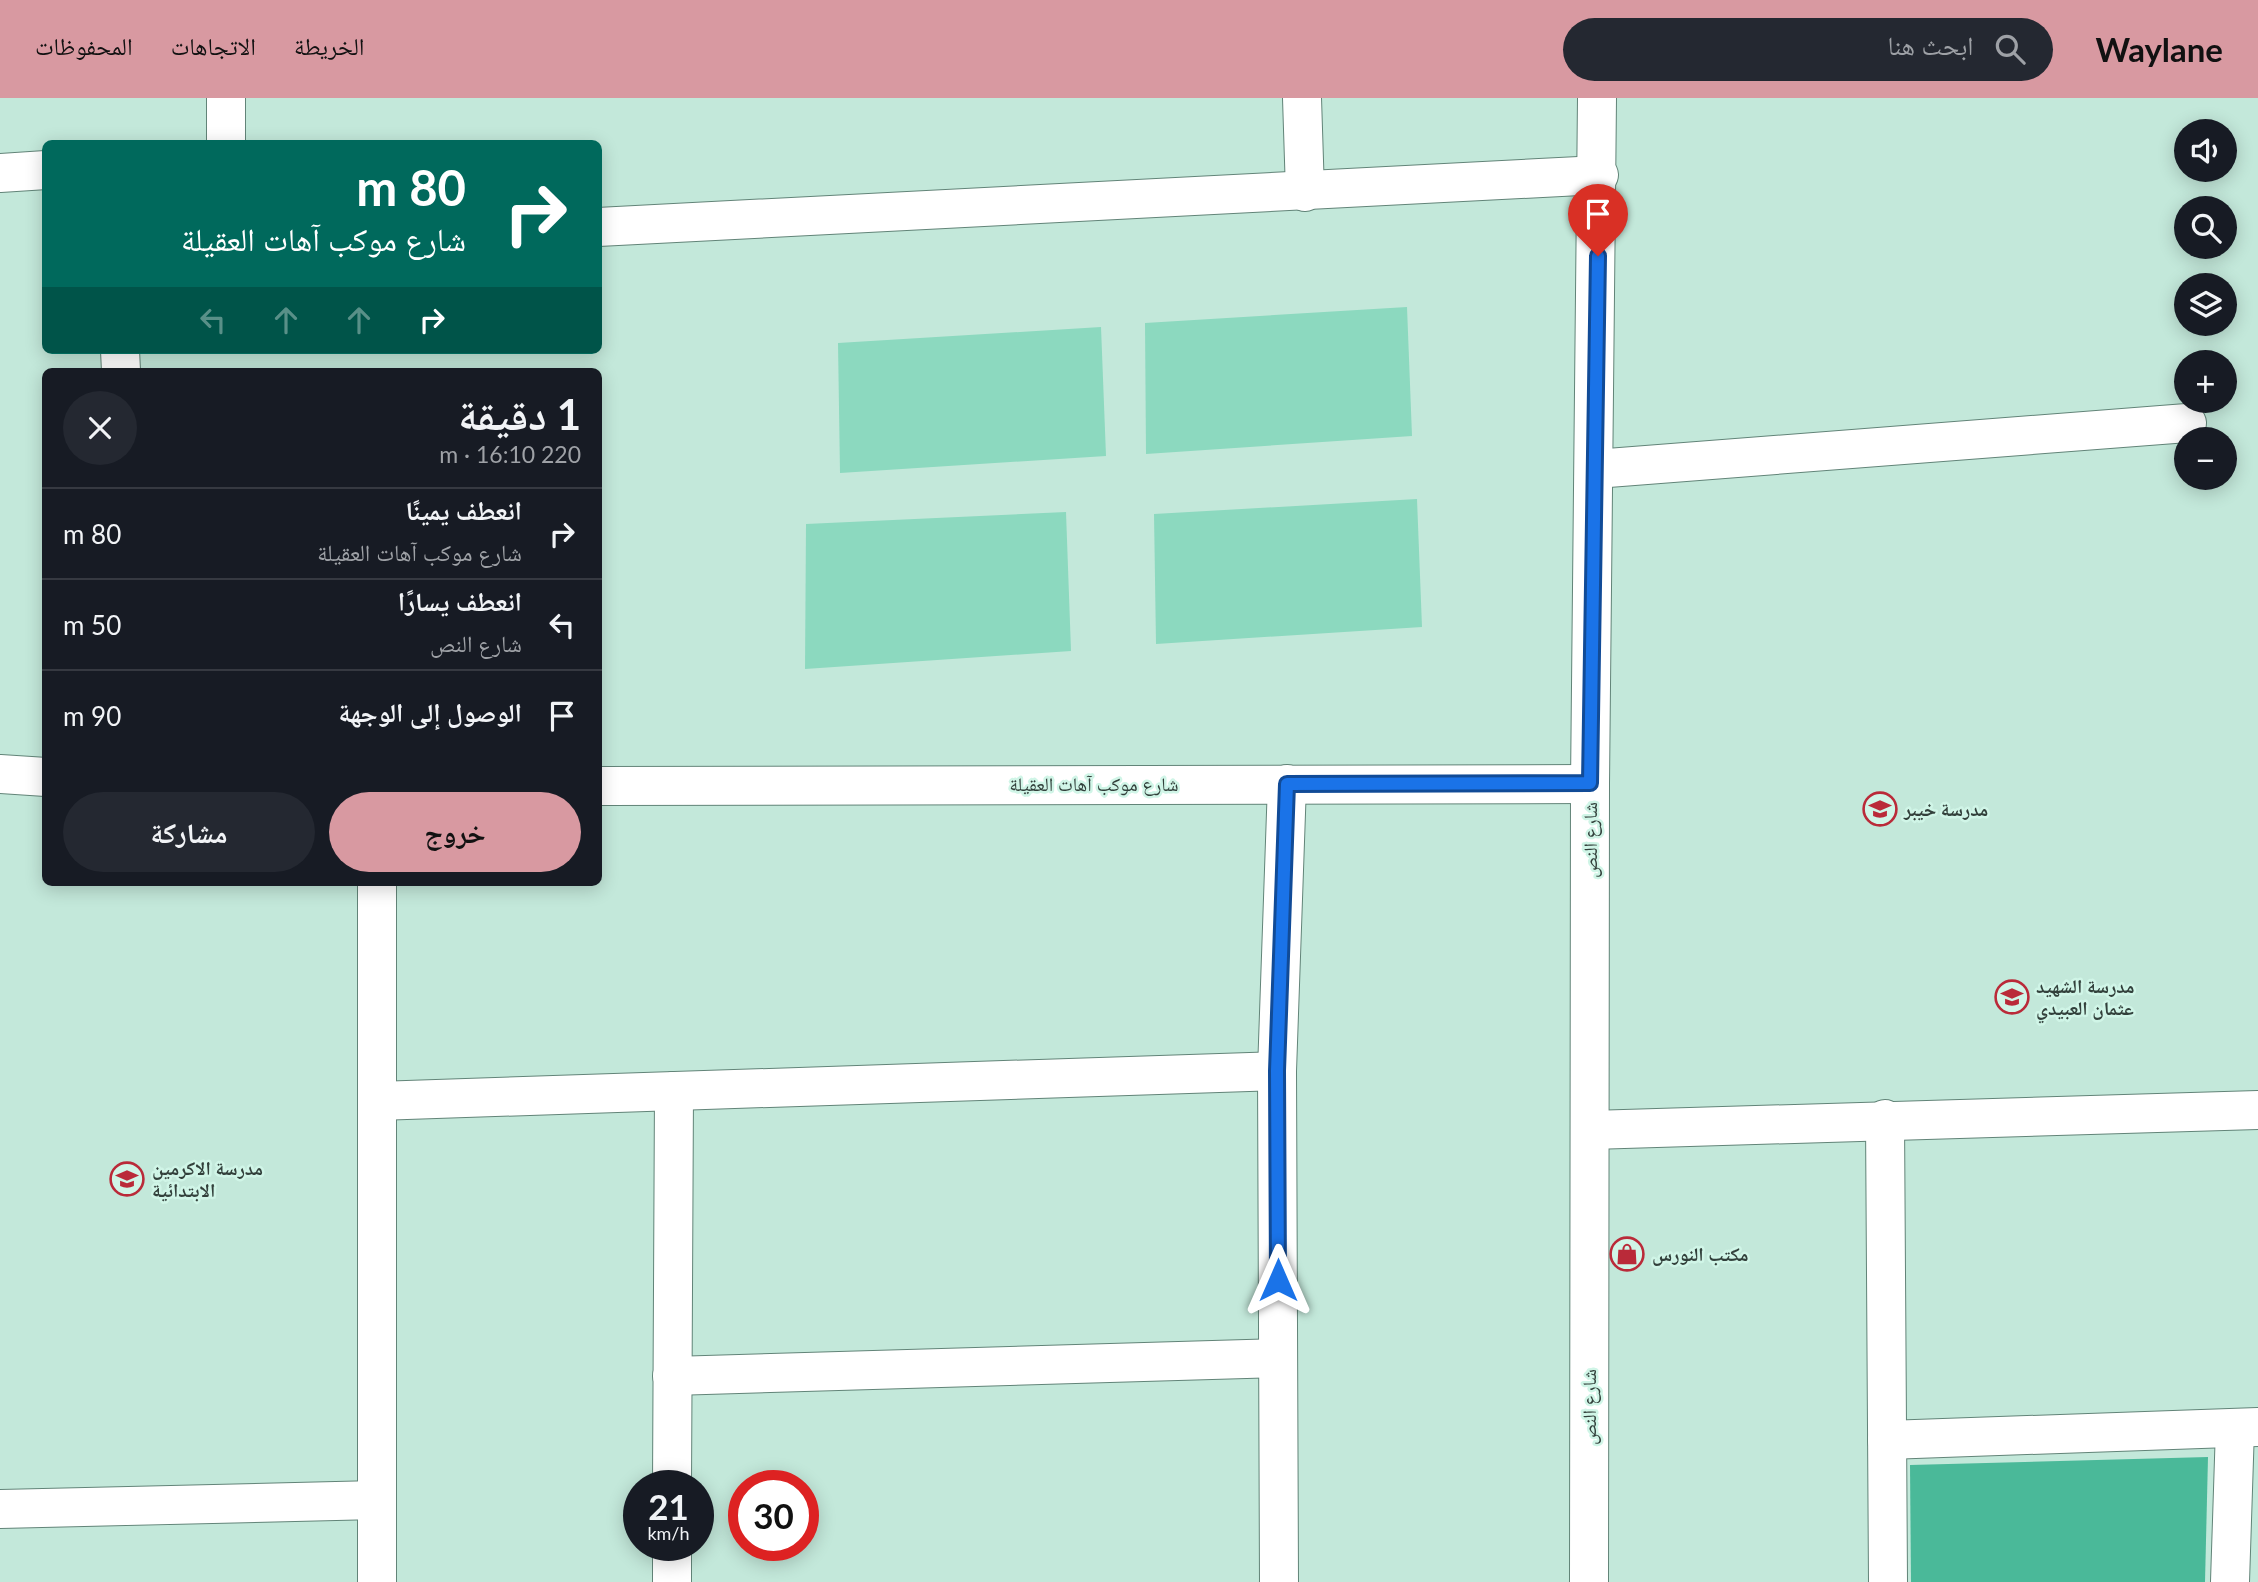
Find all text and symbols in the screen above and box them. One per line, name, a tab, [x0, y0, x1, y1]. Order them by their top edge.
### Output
search box	[1563, 18, 2053, 81]
text: ابحث هنا	[1888, 29, 1973, 61]
text: Waylane	[2095, 29, 2223, 69]
icon: search	[1991, 30, 2029, 68]
text: المحفوظات	[35, 31, 133, 60]
text: الاتجاهات	[171, 31, 256, 60]
text: الخريطة	[294, 31, 365, 60]
map controls	[2174, 119, 2237, 490]
button: sound	[2174, 119, 2237, 182]
text: 80 m	[356, 158, 466, 216]
icon: right	[490, 168, 581, 259]
pin	[1568, 184, 1628, 256]
icon: arrive	[1579, 195, 1617, 233]
button: search	[2174, 196, 2237, 259]
text: شارع موكب آهات العقيلة	[181, 219, 466, 258]
button: layers	[2174, 273, 2237, 336]
icon: left	[194, 301, 232, 339]
icon: ahead	[267, 301, 305, 339]
icon: ahead	[340, 301, 378, 339]
icon: right	[413, 301, 451, 339]
button: +	[2174, 350, 2237, 413]
text: 1 دقيقة	[458, 389, 581, 439]
button: close	[63, 391, 137, 465]
button: −	[2174, 427, 2237, 490]
text: 220 m · 16:10	[439, 440, 581, 468]
text: انعطف يمينًا	[405, 494, 522, 526]
icon: right	[543, 515, 581, 553]
text: 80 m	[63, 518, 121, 550]
text: شارع موكب آهات العقيلة	[317, 538, 522, 566]
text: انعطف يسارًا	[398, 585, 522, 617]
icon: left	[543, 606, 581, 644]
text: 50 m	[63, 609, 121, 641]
text: شارع النص	[430, 629, 522, 657]
text: الوصول إلى الوجهة	[338, 696, 522, 728]
icon: arrive	[543, 697, 581, 735]
text: 90 m	[63, 700, 121, 732]
street label: شارع موكب آهات العقيلة	[1009, 772, 1179, 796]
school or university icon: مدرسة خيبر	[1861, 790, 1899, 828]
button: مشاركة	[63, 792, 315, 872]
button: خروج	[329, 792, 581, 872]
place label: مدرسة خيبر	[1903, 797, 1988, 821]
street label: شارع النص	[1578, 802, 1602, 878]
place label: مدرسة الشهيد عثمان العبيدي	[2036, 974, 2135, 1024]
school or university icon: مدرسة الشهيد عثمان العبيدي	[1993, 978, 2031, 1016]
place label: مدرسة الاكرمين الابتدائية	[152, 1156, 263, 1202]
school or university icon: مدرسة الاكرمين الابتدائية	[108, 1160, 146, 1198]
shop icon: مكتب النورس	[1608, 1235, 1646, 1273]
place label: مكتب النورس	[1652, 1242, 1749, 1266]
position arrow	[1241, 1243, 1315, 1317]
street label: شارع النص	[1577, 1369, 1601, 1445]
speed limit sign: 30	[728, 1470, 819, 1561]
text: 21	[648, 1485, 689, 1527]
text: km/h	[647, 1522, 690, 1544]

